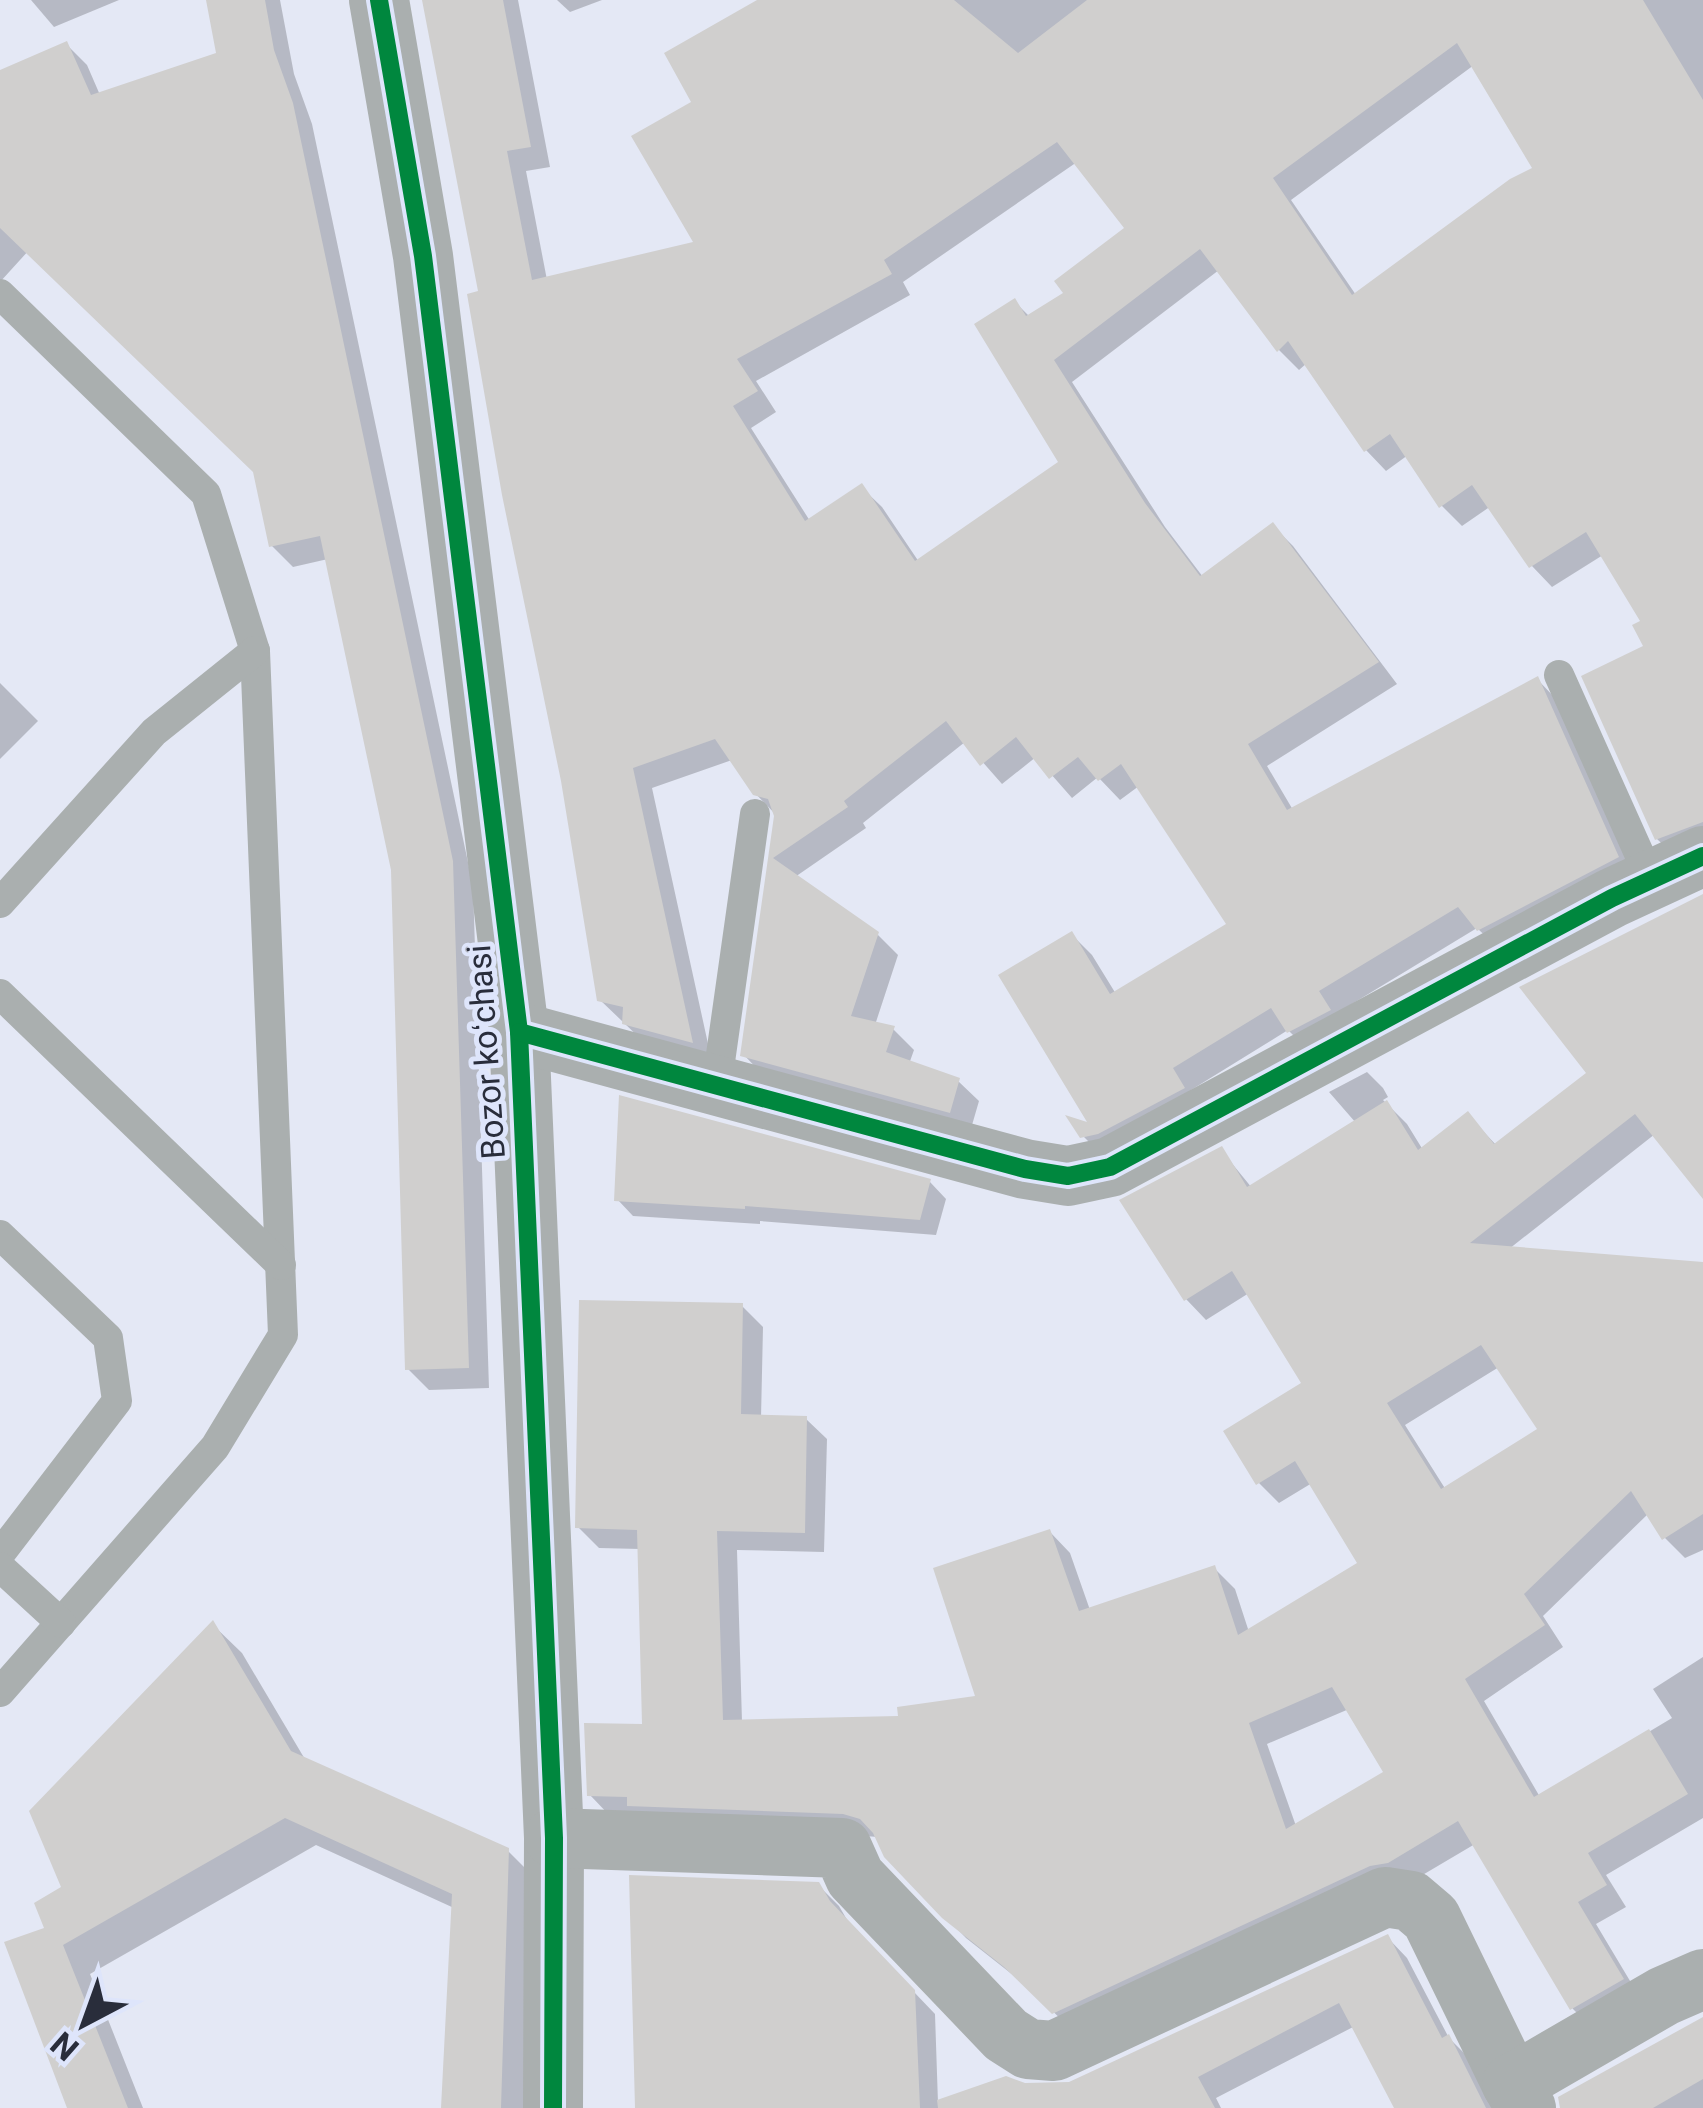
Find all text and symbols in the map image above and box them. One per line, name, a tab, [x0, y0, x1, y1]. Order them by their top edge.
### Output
street label: Bozor koʻchasi	[459, 944, 513, 1160]
north arrow	[24, 1964, 144, 2084]
text: N	[43, 2024, 86, 2069]

